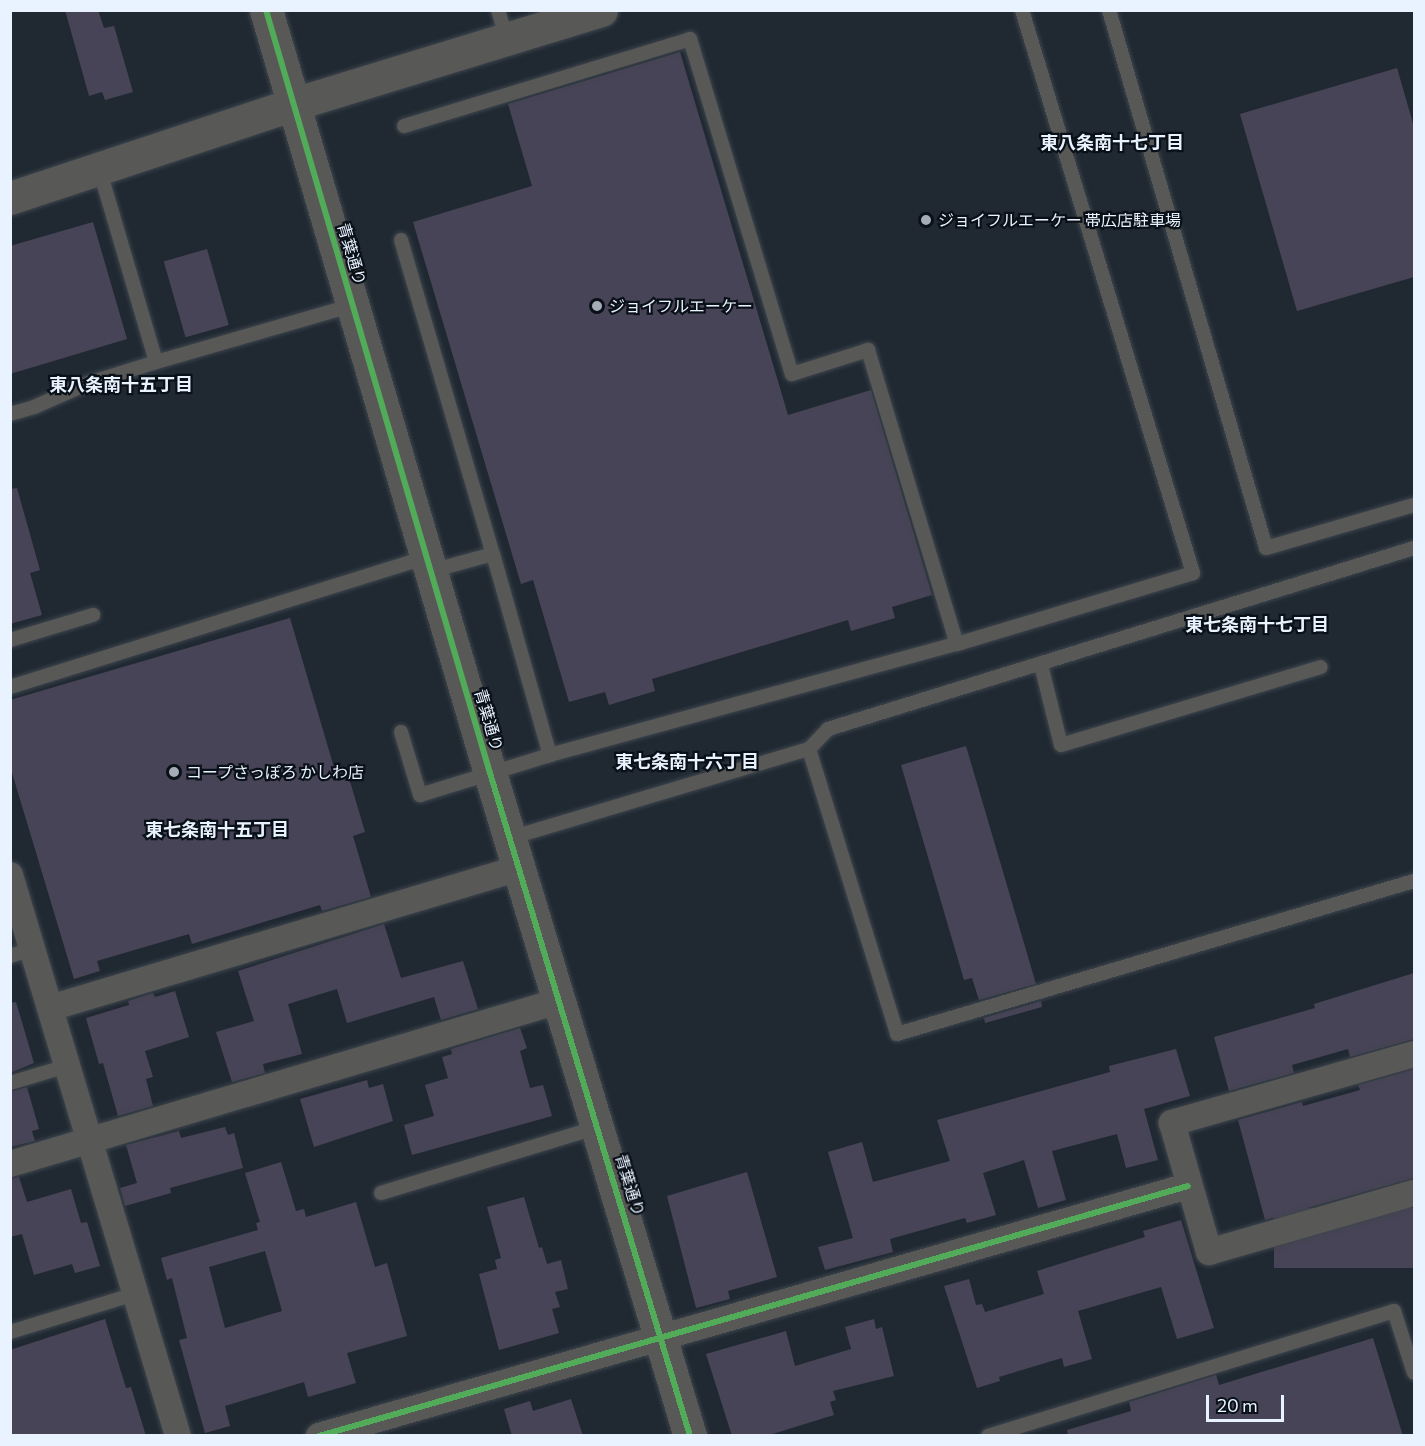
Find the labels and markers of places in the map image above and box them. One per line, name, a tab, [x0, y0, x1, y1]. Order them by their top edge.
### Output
place label: ジョイフルエーケー 帯広店駐車場	[938, 210, 1181, 230]
marker: ジョイフルエーケー 帯広店駐車場	[919, 213, 933, 227]
place label: ジョイフルエーケー	[609, 296, 753, 316]
marker: ジョイフルエーケー	[590, 299, 604, 313]
place label: コープさっぽろ かしわ店	[186, 762, 365, 782]
marker: コープさっぽろ かしわ店	[167, 765, 181, 779]

